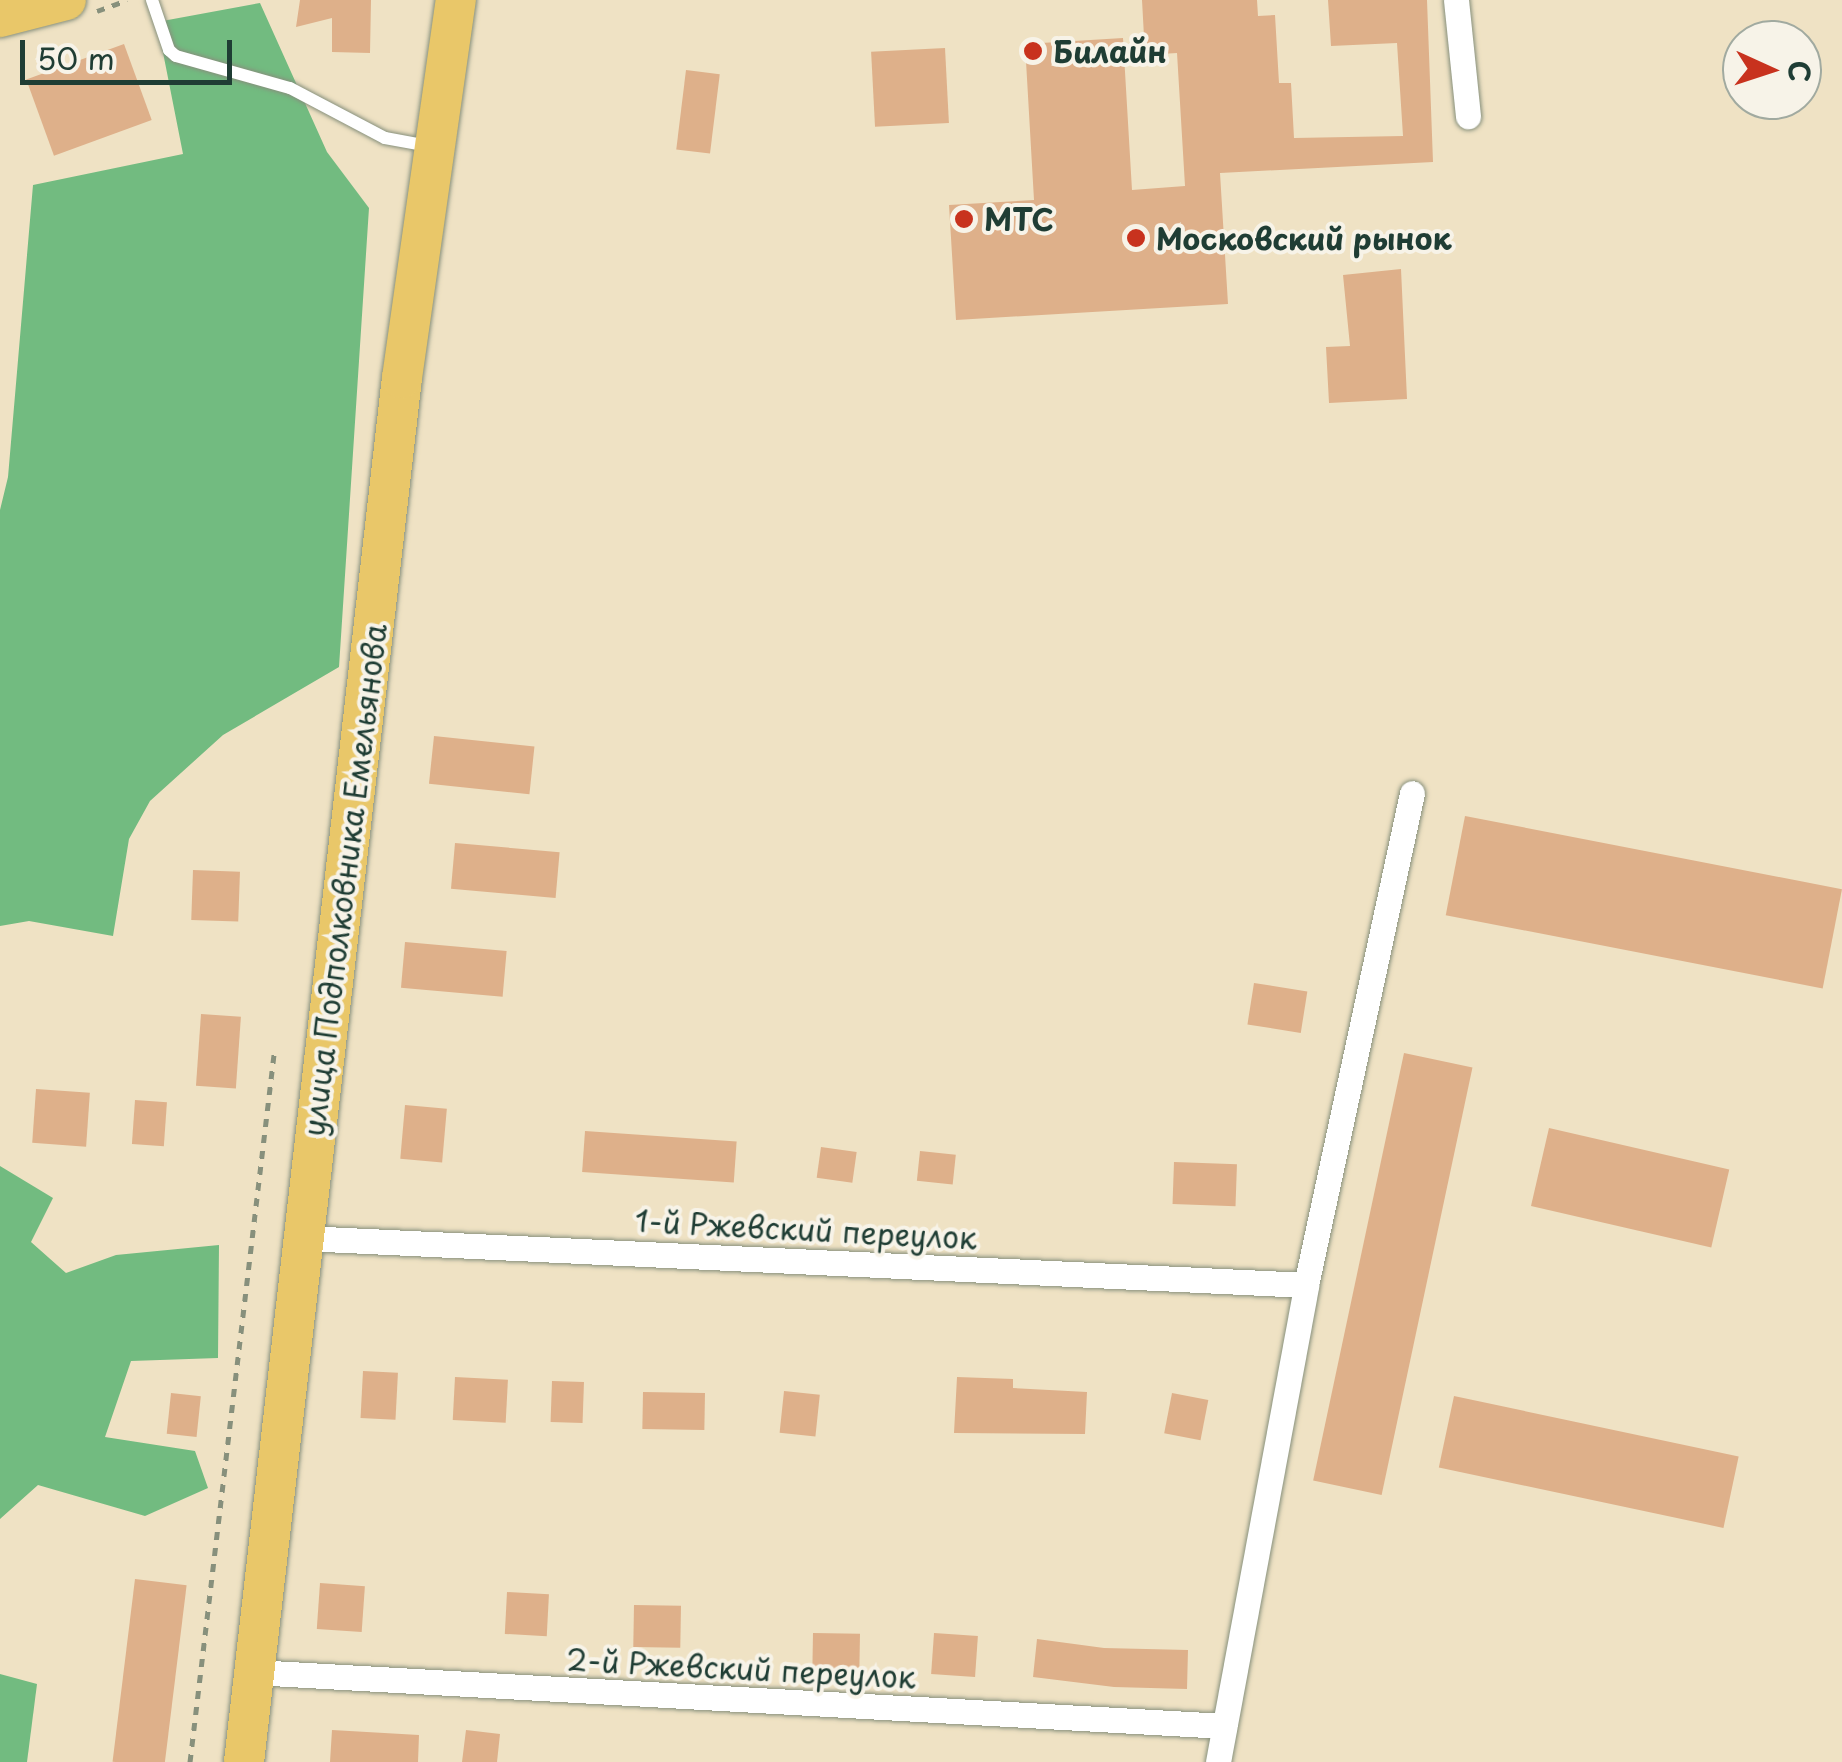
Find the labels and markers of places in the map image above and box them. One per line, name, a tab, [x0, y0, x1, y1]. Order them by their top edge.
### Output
place label: Билайн	[1053, 33, 1167, 69]
marker: Билайн	[1022, 40, 1044, 62]
place label: МТС	[984, 201, 1054, 237]
marker: МТС	[953, 208, 975, 230]
place label: Московский рынок	[1156, 220, 1452, 256]
marker: Московский рынок	[1125, 227, 1147, 249]

